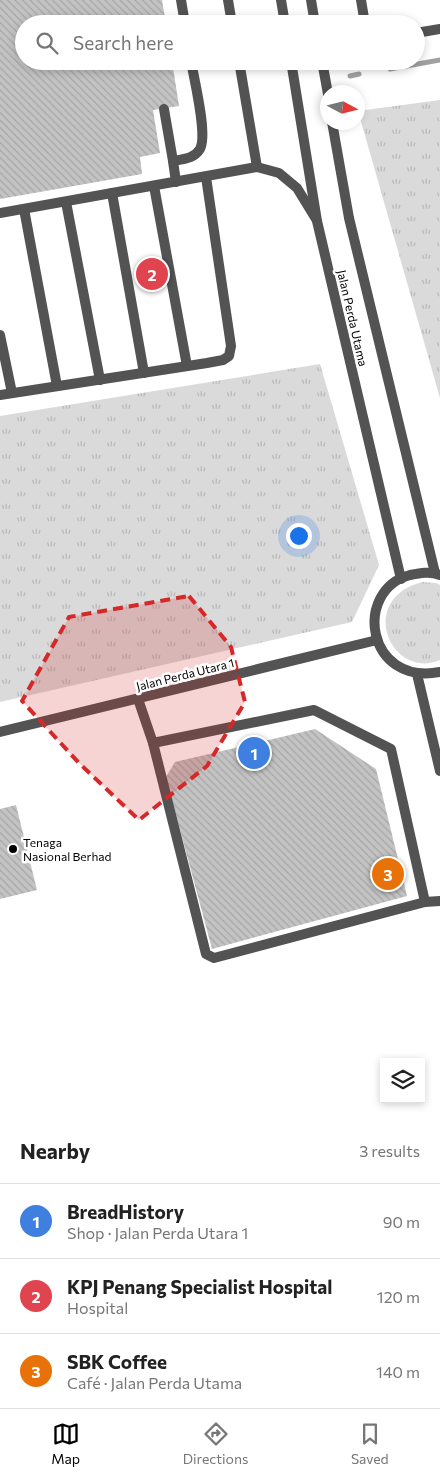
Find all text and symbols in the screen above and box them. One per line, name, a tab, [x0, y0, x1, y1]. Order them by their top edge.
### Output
search box	[15, 15, 425, 70]
icon: search	[33, 29, 61, 57]
text: Search here	[73, 31, 173, 54]
north arrow	[320, 85, 365, 130]
pin: 2	[136, 255, 168, 293]
street label: Jalan Perda Utama	[334, 268, 371, 368]
your location	[286, 523, 312, 549]
street label: Jalan Perda Utara 1	[135, 655, 236, 694]
pin: 1	[238, 734, 270, 772]
place label: Tenaga Nasional Berhad	[23, 835, 112, 863]
marker: Tenaga Nasional Berhad	[7, 843, 19, 855]
pin: 3	[372, 855, 404, 893]
map controls	[380, 1058, 425, 1103]
button: layers	[380, 1058, 425, 1103]
text: Nearby	[20, 1138, 90, 1163]
text: 3 results	[359, 1141, 420, 1160]
text: BreadHistory	[67, 1200, 184, 1223]
text: 1	[32, 1212, 40, 1231]
text: 90 m	[383, 1212, 420, 1231]
text: Shop · Jalan Perda Utara 1	[67, 1223, 248, 1242]
text: KPJ Penang Specialist Hospital	[67, 1275, 333, 1298]
text: 2	[31, 1287, 41, 1306]
text: 120 m	[377, 1287, 420, 1306]
text: Hospital	[67, 1298, 128, 1317]
text: SBK Coffee	[67, 1350, 167, 1373]
text: 3	[31, 1362, 41, 1381]
text: 140 m	[376, 1362, 420, 1381]
text: Café · Jalan Perda Utama	[67, 1373, 242, 1392]
tab: Map	[51, 1420, 80, 1467]
tab: Directions	[183, 1420, 248, 1467]
tab: Saved	[351, 1420, 389, 1467]

